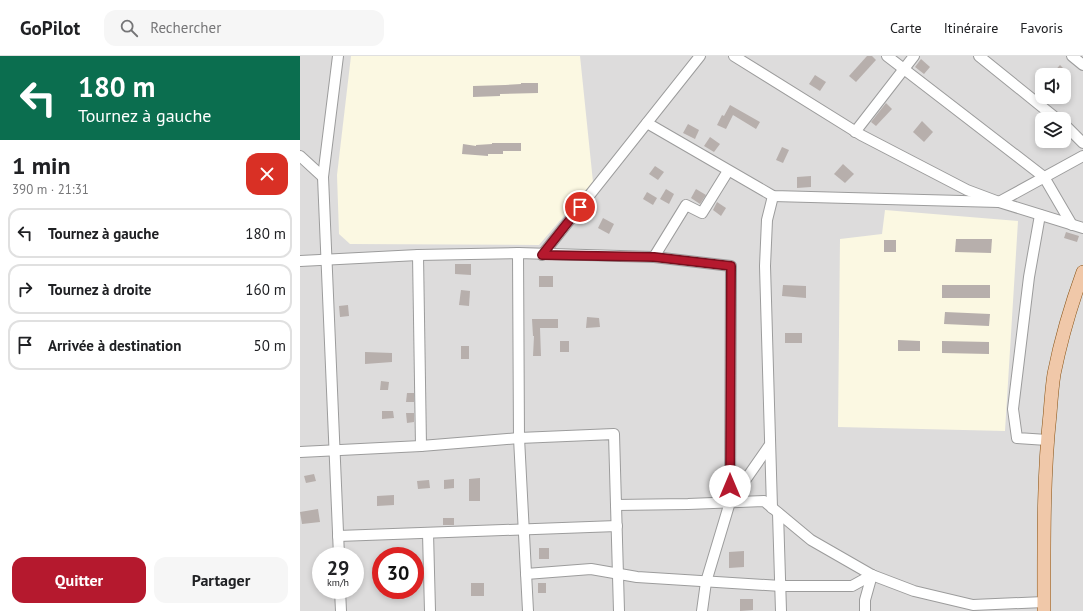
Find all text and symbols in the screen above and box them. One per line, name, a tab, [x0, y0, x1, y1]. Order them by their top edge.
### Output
search box	[104, 10, 384, 46]
text: GoPilot	[20, 16, 80, 40]
icon: search	[118, 17, 140, 39]
text: Rechercher	[150, 18, 221, 37]
text: Carte	[890, 19, 922, 37]
text: Itinéraire	[944, 19, 998, 37]
text: Favoris	[1020, 19, 1063, 37]
text: 180 m	[78, 68, 155, 105]
map controls	[1035, 68, 1071, 148]
button: sound	[1035, 68, 1071, 104]
icon: left	[12, 72, 64, 124]
text: Tournez à gauche	[78, 104, 211, 127]
button: layers	[1035, 112, 1071, 148]
text: 1 min	[12, 150, 71, 181]
button: close	[246, 153, 288, 195]
text: 390 m · 21:31	[12, 181, 89, 198]
pin	[563, 190, 597, 224]
icon: arrive	[569, 196, 591, 218]
icon: left	[14, 222, 36, 244]
text: Tournez à gauche	[48, 224, 159, 243]
text: 180 m	[245, 224, 286, 243]
icon: right	[14, 278, 36, 300]
text: Tournez à droite	[48, 280, 151, 299]
text: 160 m	[245, 280, 286, 299]
icon: arrive	[14, 334, 36, 356]
text: Arrivée à destination	[48, 336, 181, 355]
text: 50 m	[253, 336, 286, 355]
position arrow	[709, 465, 751, 507]
speed limit sign: 30	[372, 547, 424, 599]
text: 29	[327, 555, 349, 581]
button: Quitter	[12, 557, 146, 603]
button: Partager	[154, 557, 288, 603]
text: km/h	[327, 576, 349, 589]

